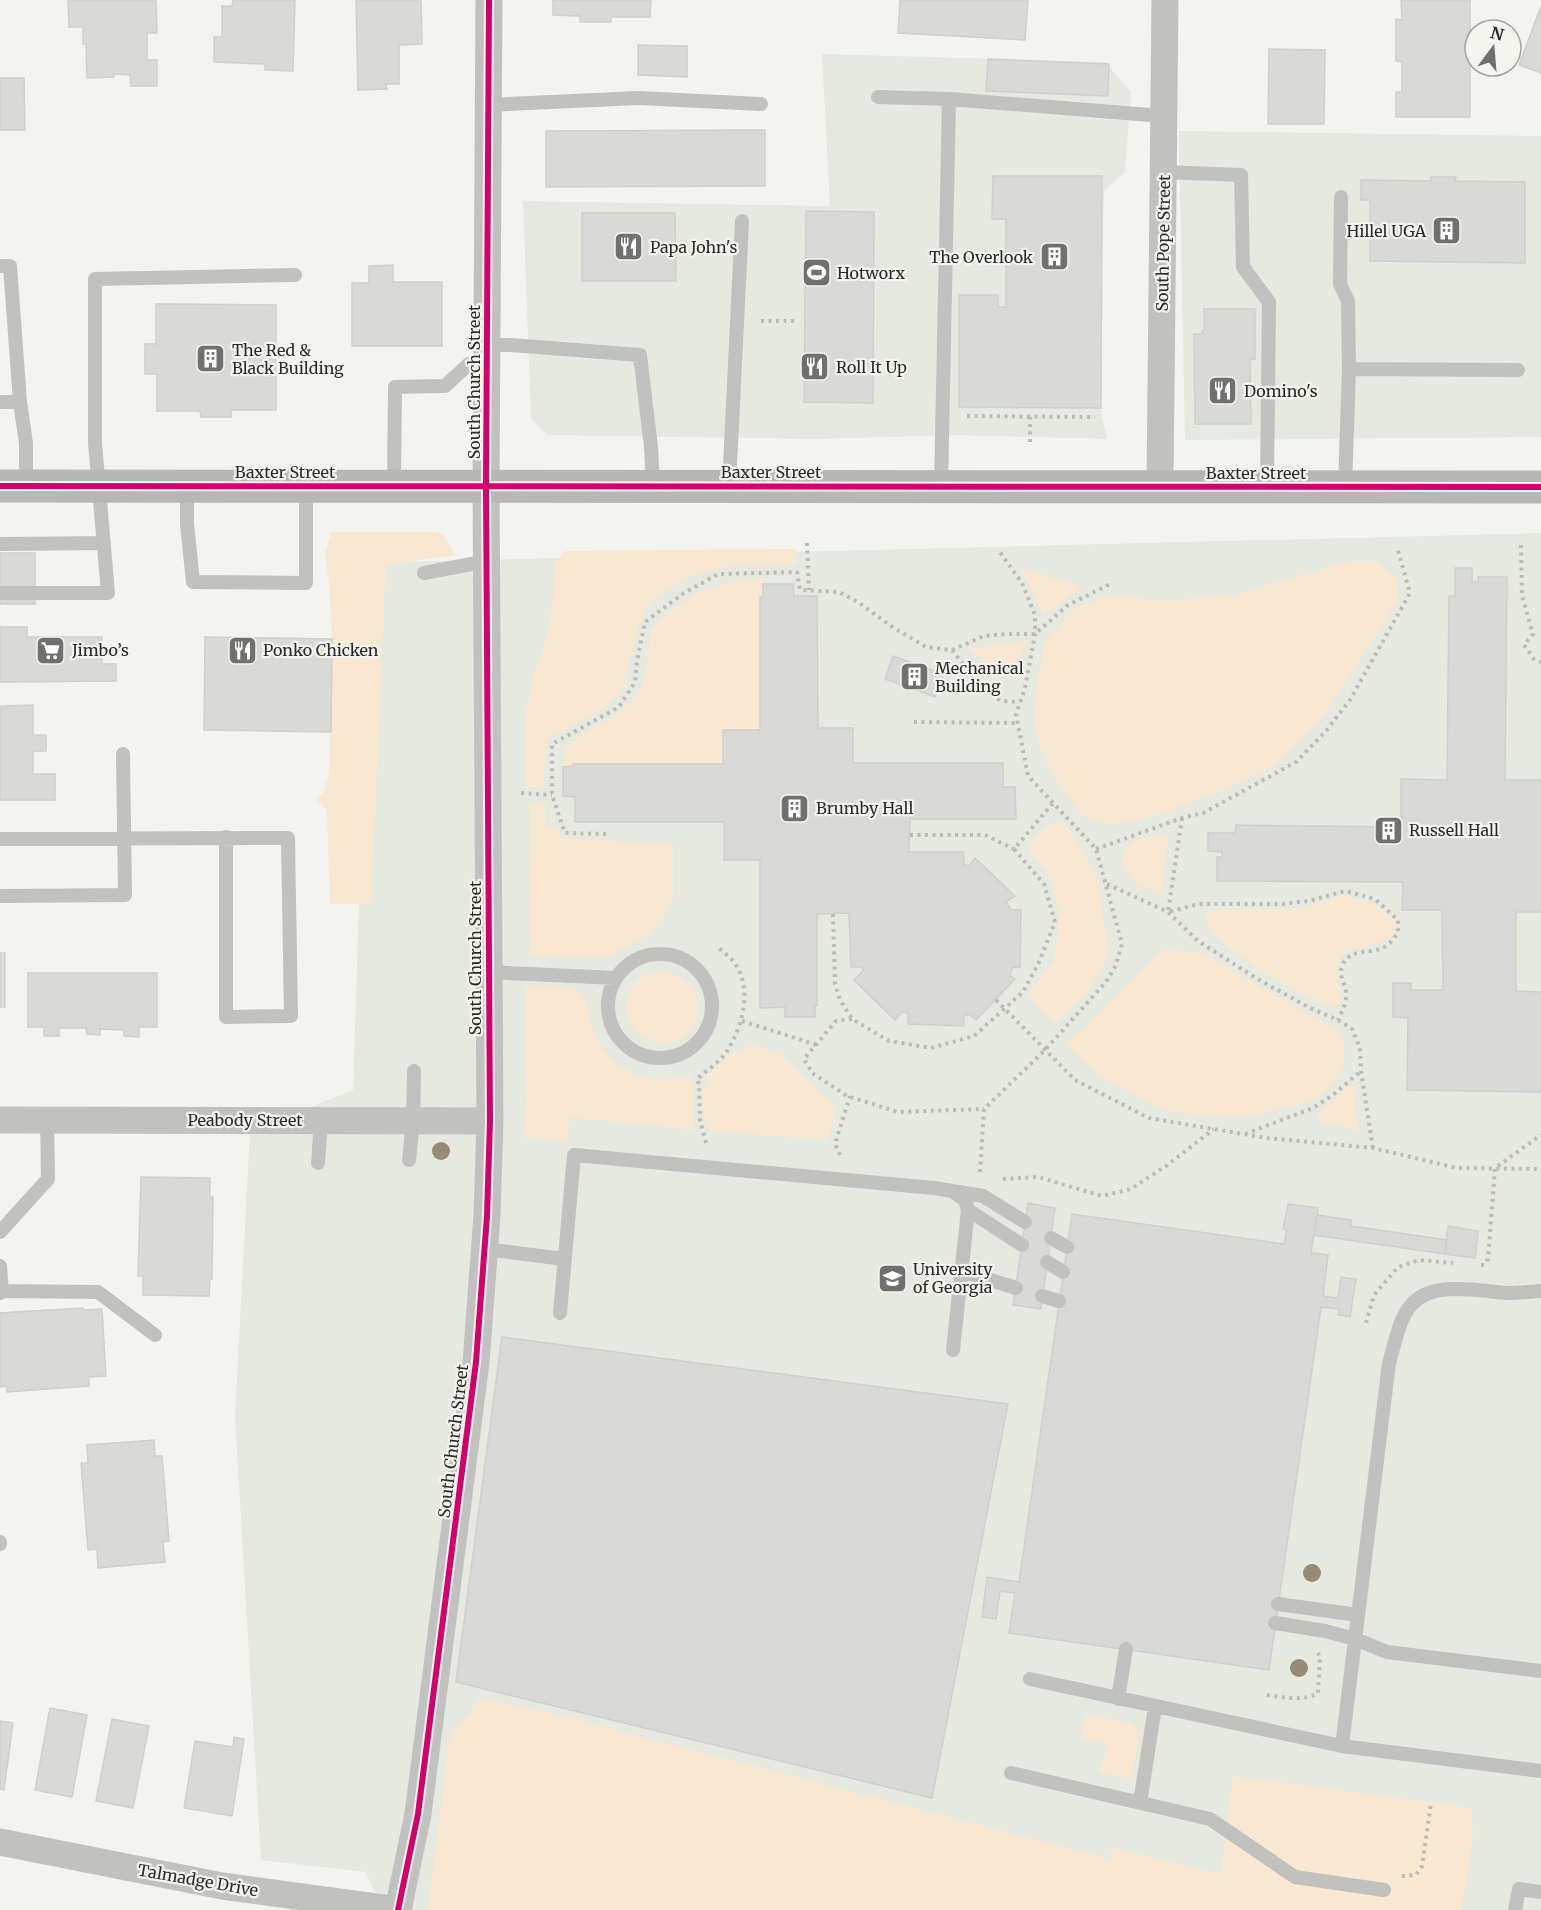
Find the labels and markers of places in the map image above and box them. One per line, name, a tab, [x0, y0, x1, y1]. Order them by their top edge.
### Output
building icon: Hillel UGA	[1431, 215, 1463, 247]
place label: Hillel UGA	[1346, 221, 1427, 241]
restaurant icon: Papa John's	[613, 231, 645, 263]
place label: Papa John's	[650, 237, 738, 257]
building icon: The Overlook	[1038, 241, 1070, 273]
place label: The Overlook	[929, 247, 1034, 267]
sports icon: Hotworx	[800, 257, 832, 289]
place label: Hotworx	[837, 263, 905, 283]
place label: The Red & Black Building	[232, 340, 344, 378]
building icon: The Red & Black Building	[195, 343, 227, 375]
restaurant icon: Roll It Up	[799, 351, 831, 383]
place label: Roll It Up	[836, 357, 907, 377]
restaurant icon: Domino's	[1207, 375, 1239, 407]
place label: Domino's	[1244, 381, 1318, 401]
supermarket icon: Jimbo’s	[35, 634, 67, 666]
restaurant icon: Ponko Chicken	[226, 634, 258, 666]
place label: Jimbo’s	[71, 640, 129, 660]
place label: Ponko Chicken	[263, 640, 379, 660]
place label: Mechanical Building	[935, 658, 1024, 696]
building icon: Mechanical Building	[898, 661, 930, 693]
building icon: Brumby Hall	[779, 792, 811, 824]
place label: Brumby Hall	[816, 798, 914, 818]
building icon: Russell Hall	[1372, 814, 1404, 846]
place label: Russell Hall	[1409, 820, 1499, 840]
place label: University of Georgia	[913, 1259, 993, 1297]
school or university icon: University of Georgia	[876, 1262, 908, 1294]

